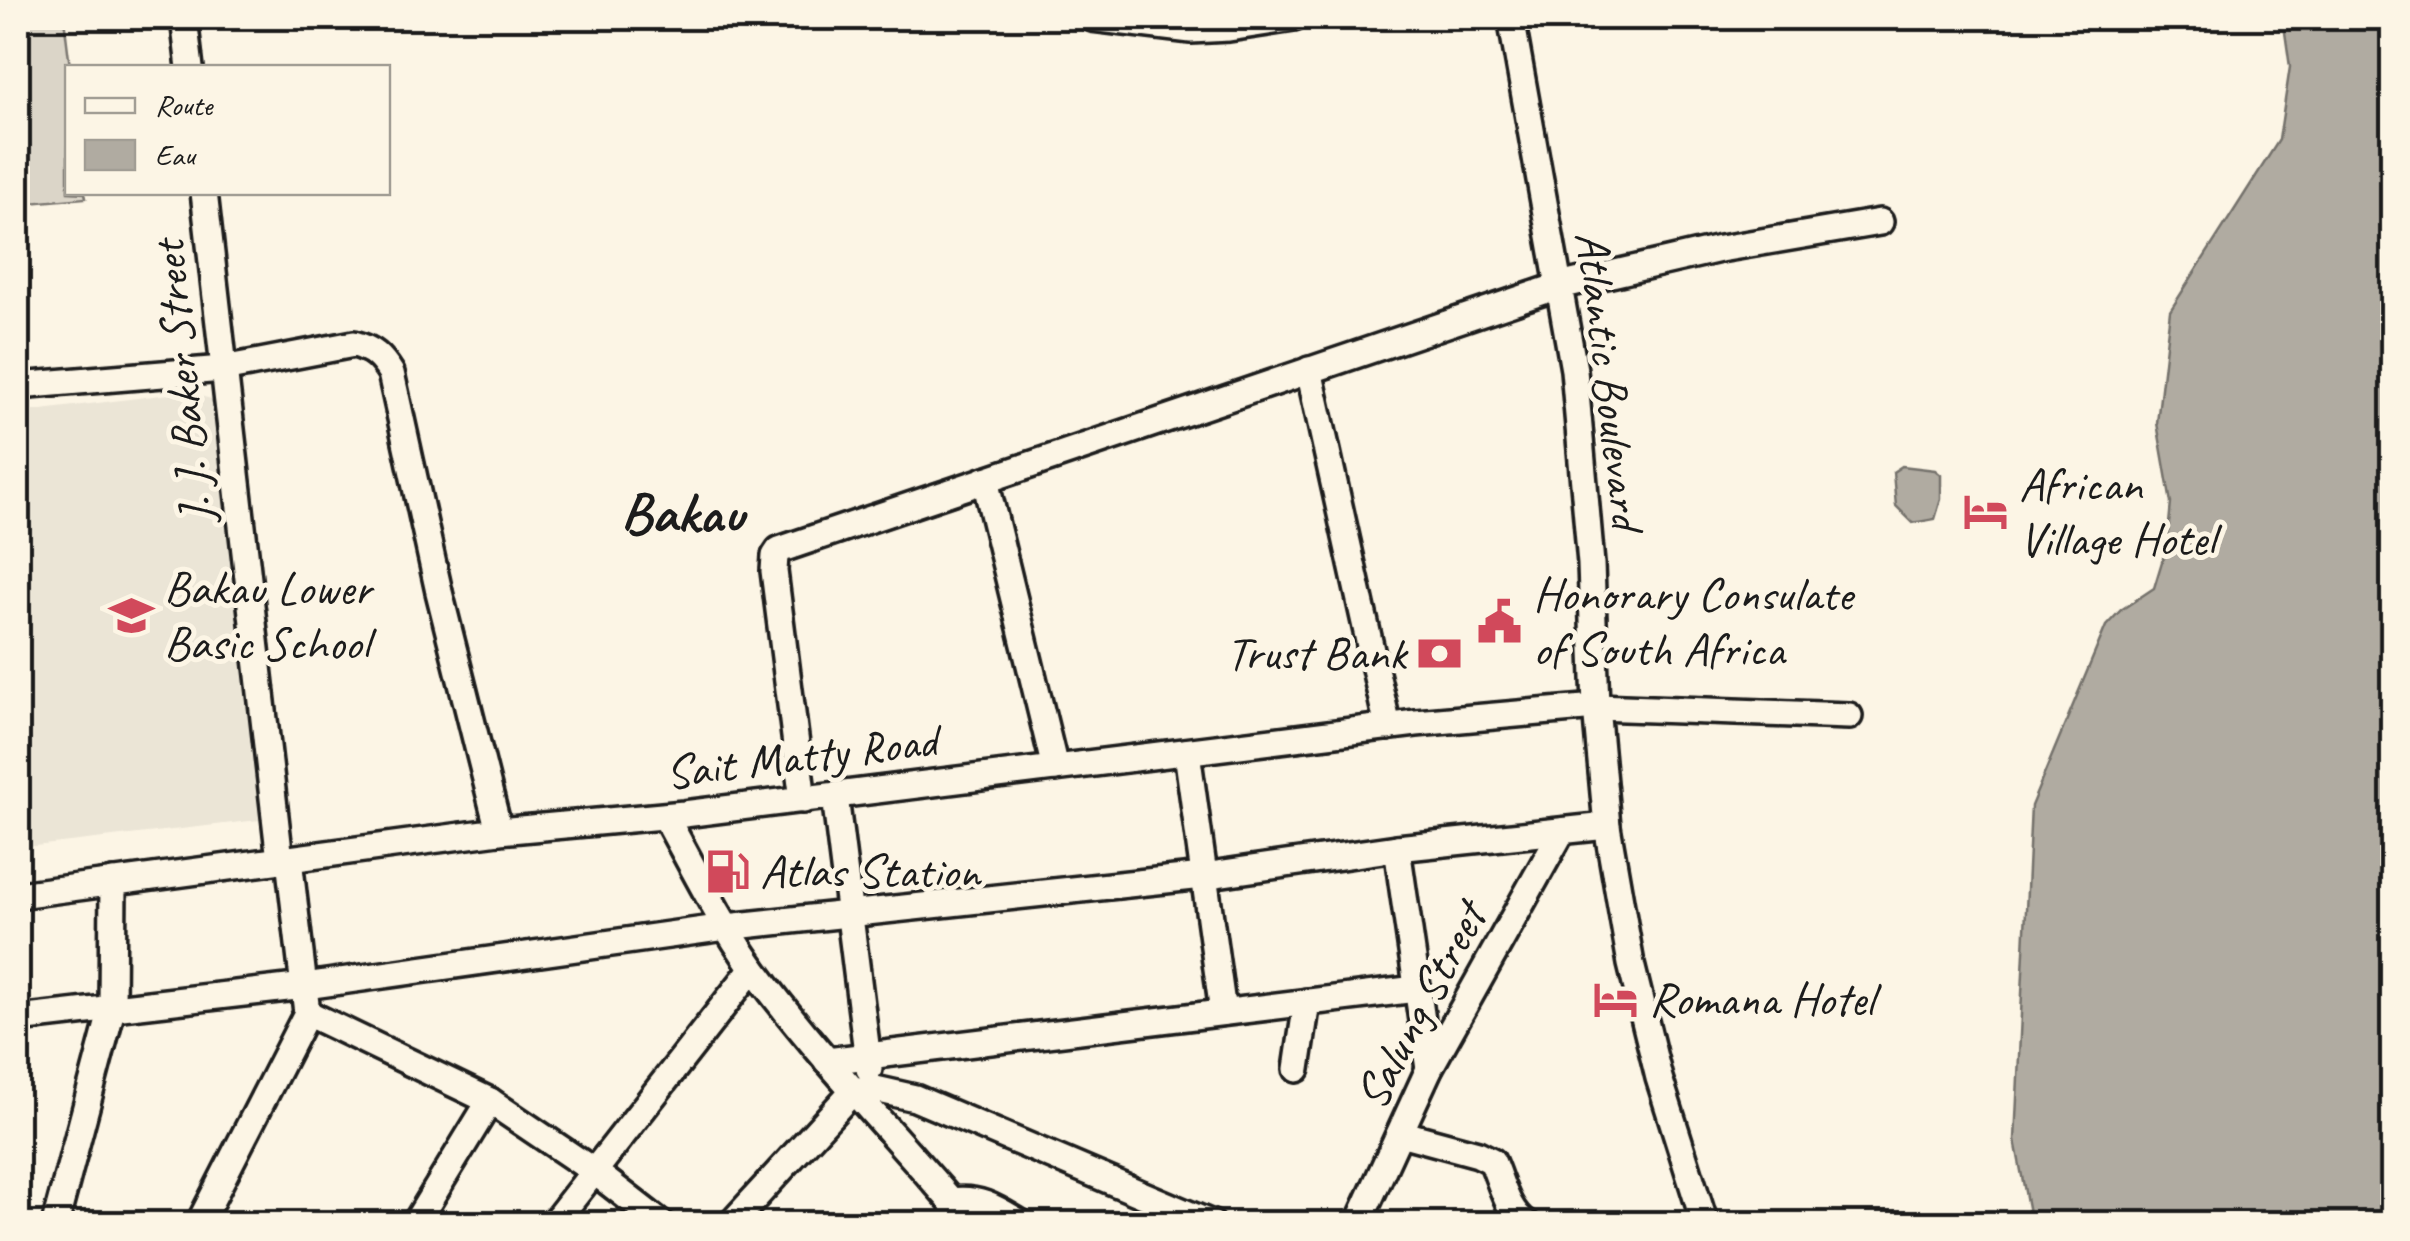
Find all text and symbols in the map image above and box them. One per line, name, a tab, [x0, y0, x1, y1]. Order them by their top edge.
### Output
legend	[65, 65, 390, 195]
text: Route	[155, 86, 214, 124]
text: Eau	[155, 136, 197, 174]
street label: Atlantic Boulevard	[1562, 228, 1659, 538]
street label: J. J. Baker Street	[137, 234, 227, 528]
place label: African Village Hotel	[2019, 454, 2223, 569]
district label: Bakau	[620, 476, 748, 549]
hotel icon: African Village Hotel	[1962, 488, 2010, 536]
place label: Bakau Lower Basic School	[164, 558, 377, 673]
place label: Honorary Consulate of South Africa	[1533, 564, 1856, 679]
school or university icon: Bakau Lower Basic School	[107, 592, 155, 640]
public building icon: Honorary Consulate of South Africa	[1476, 598, 1524, 646]
place label: Trust Bank	[1226, 623, 1409, 683]
bank icon: Trust Bank	[1415, 629, 1463, 677]
street label: Sait Matty Road	[662, 709, 947, 802]
place label: Atlas Station	[760, 841, 982, 901]
fuel station icon: Atlas Station	[703, 847, 751, 895]
street label: Salung Street	[1341, 887, 1502, 1119]
place label: Romana Hotel	[1649, 969, 1882, 1029]
hotel icon: Romana Hotel	[1592, 975, 1640, 1023]

